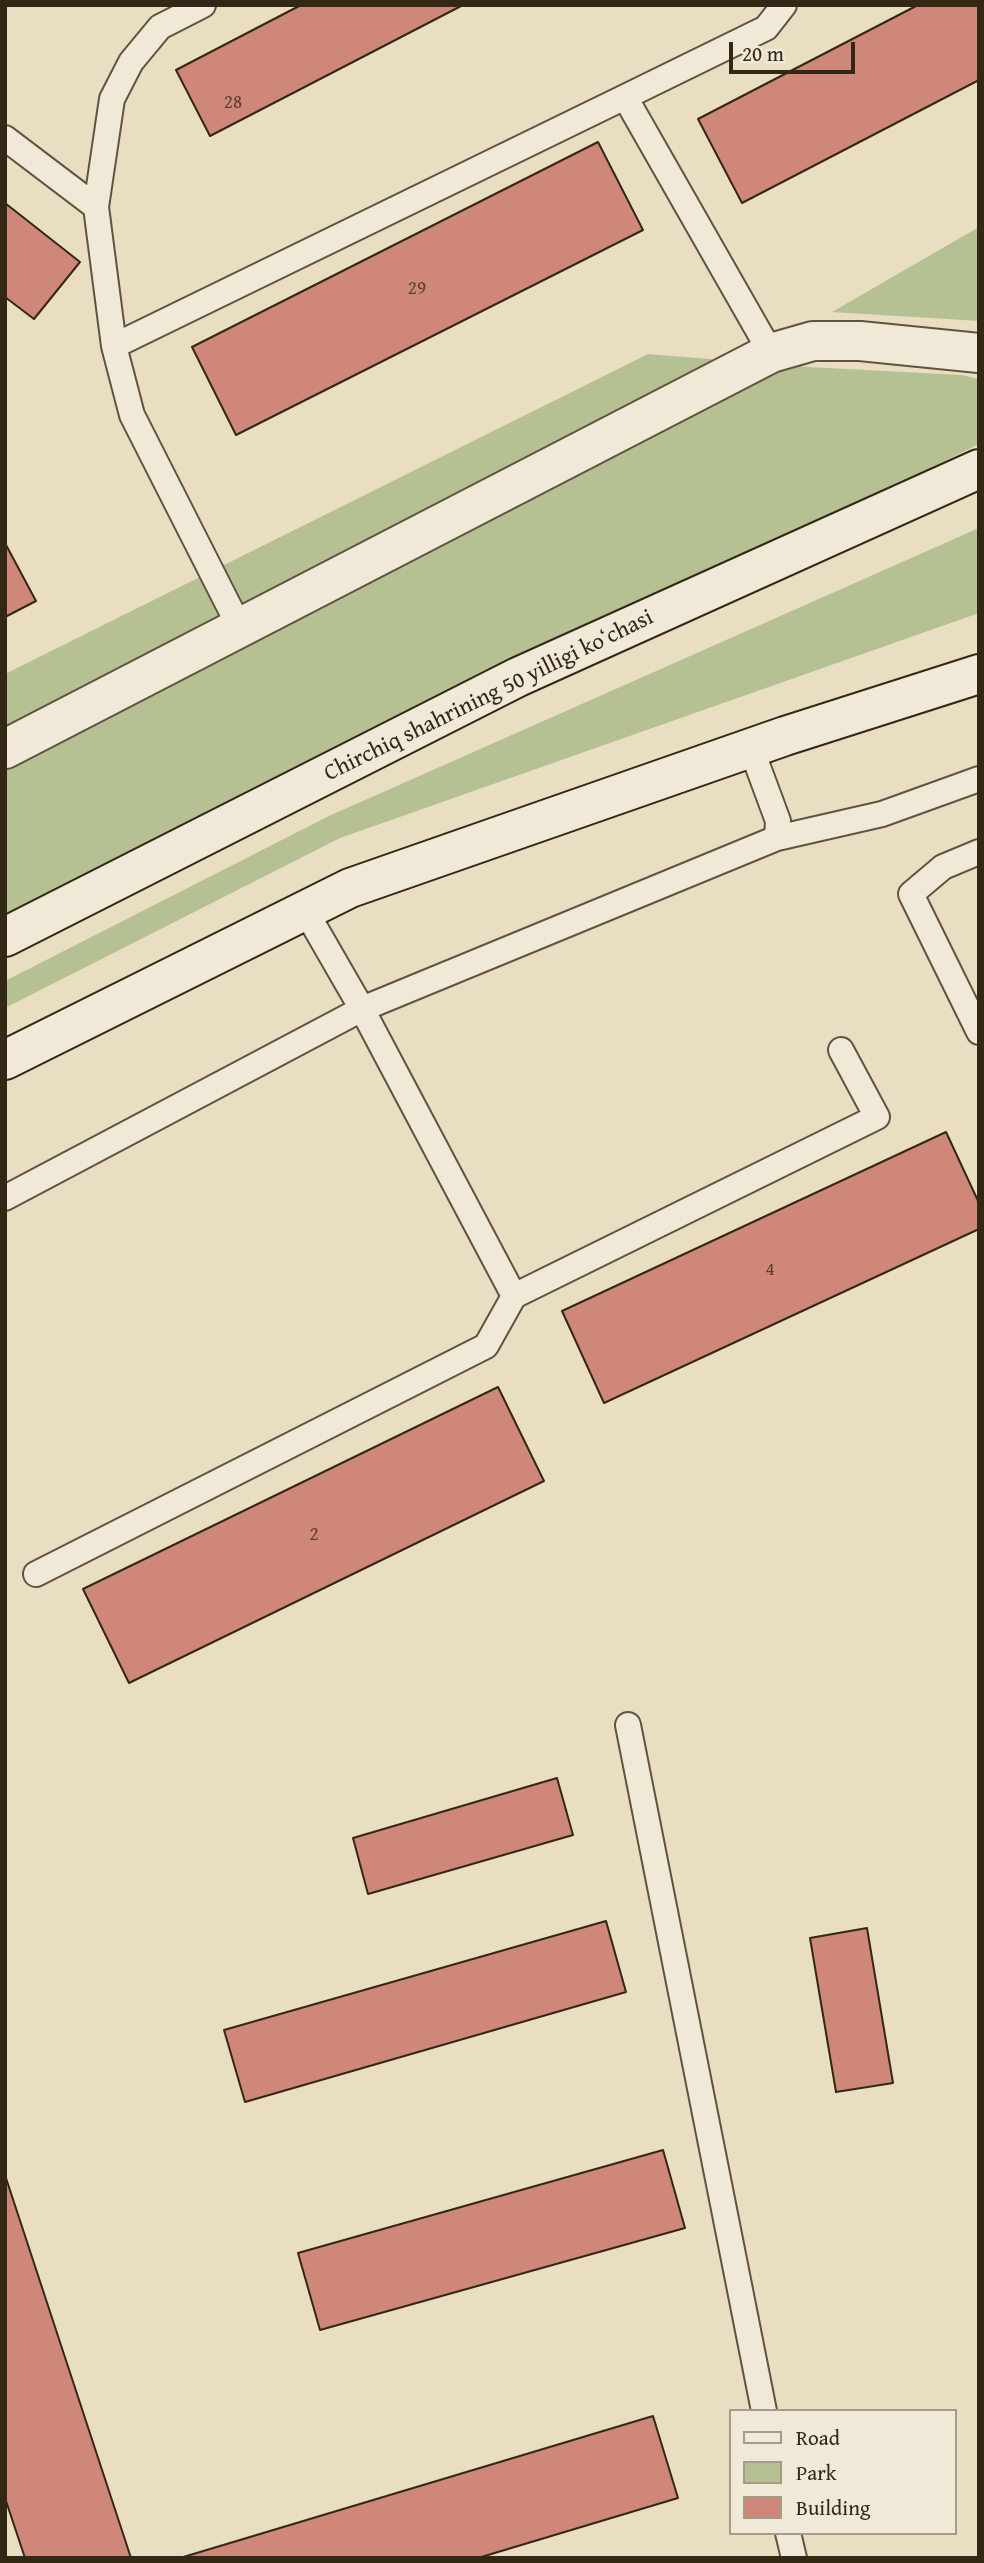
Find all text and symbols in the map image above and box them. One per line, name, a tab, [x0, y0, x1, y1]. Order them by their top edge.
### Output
scale bar	[732, 28, 858, 72]
text: 20 m	[742, 38, 784, 69]
house number: 28	[224, 92, 242, 114]
house number: 29	[408, 278, 426, 300]
street label: Chirchiq shahrining 50 yilligi koʻchasi	[320, 604, 658, 788]
house number: 4	[765, 1259, 775, 1281]
house number: 2	[309, 1524, 319, 1546]
legend	[729, 2409, 956, 2535]
text: Road	[796, 2422, 840, 2453]
text: Park	[796, 2457, 837, 2488]
text: Building	[796, 2492, 870, 2523]

